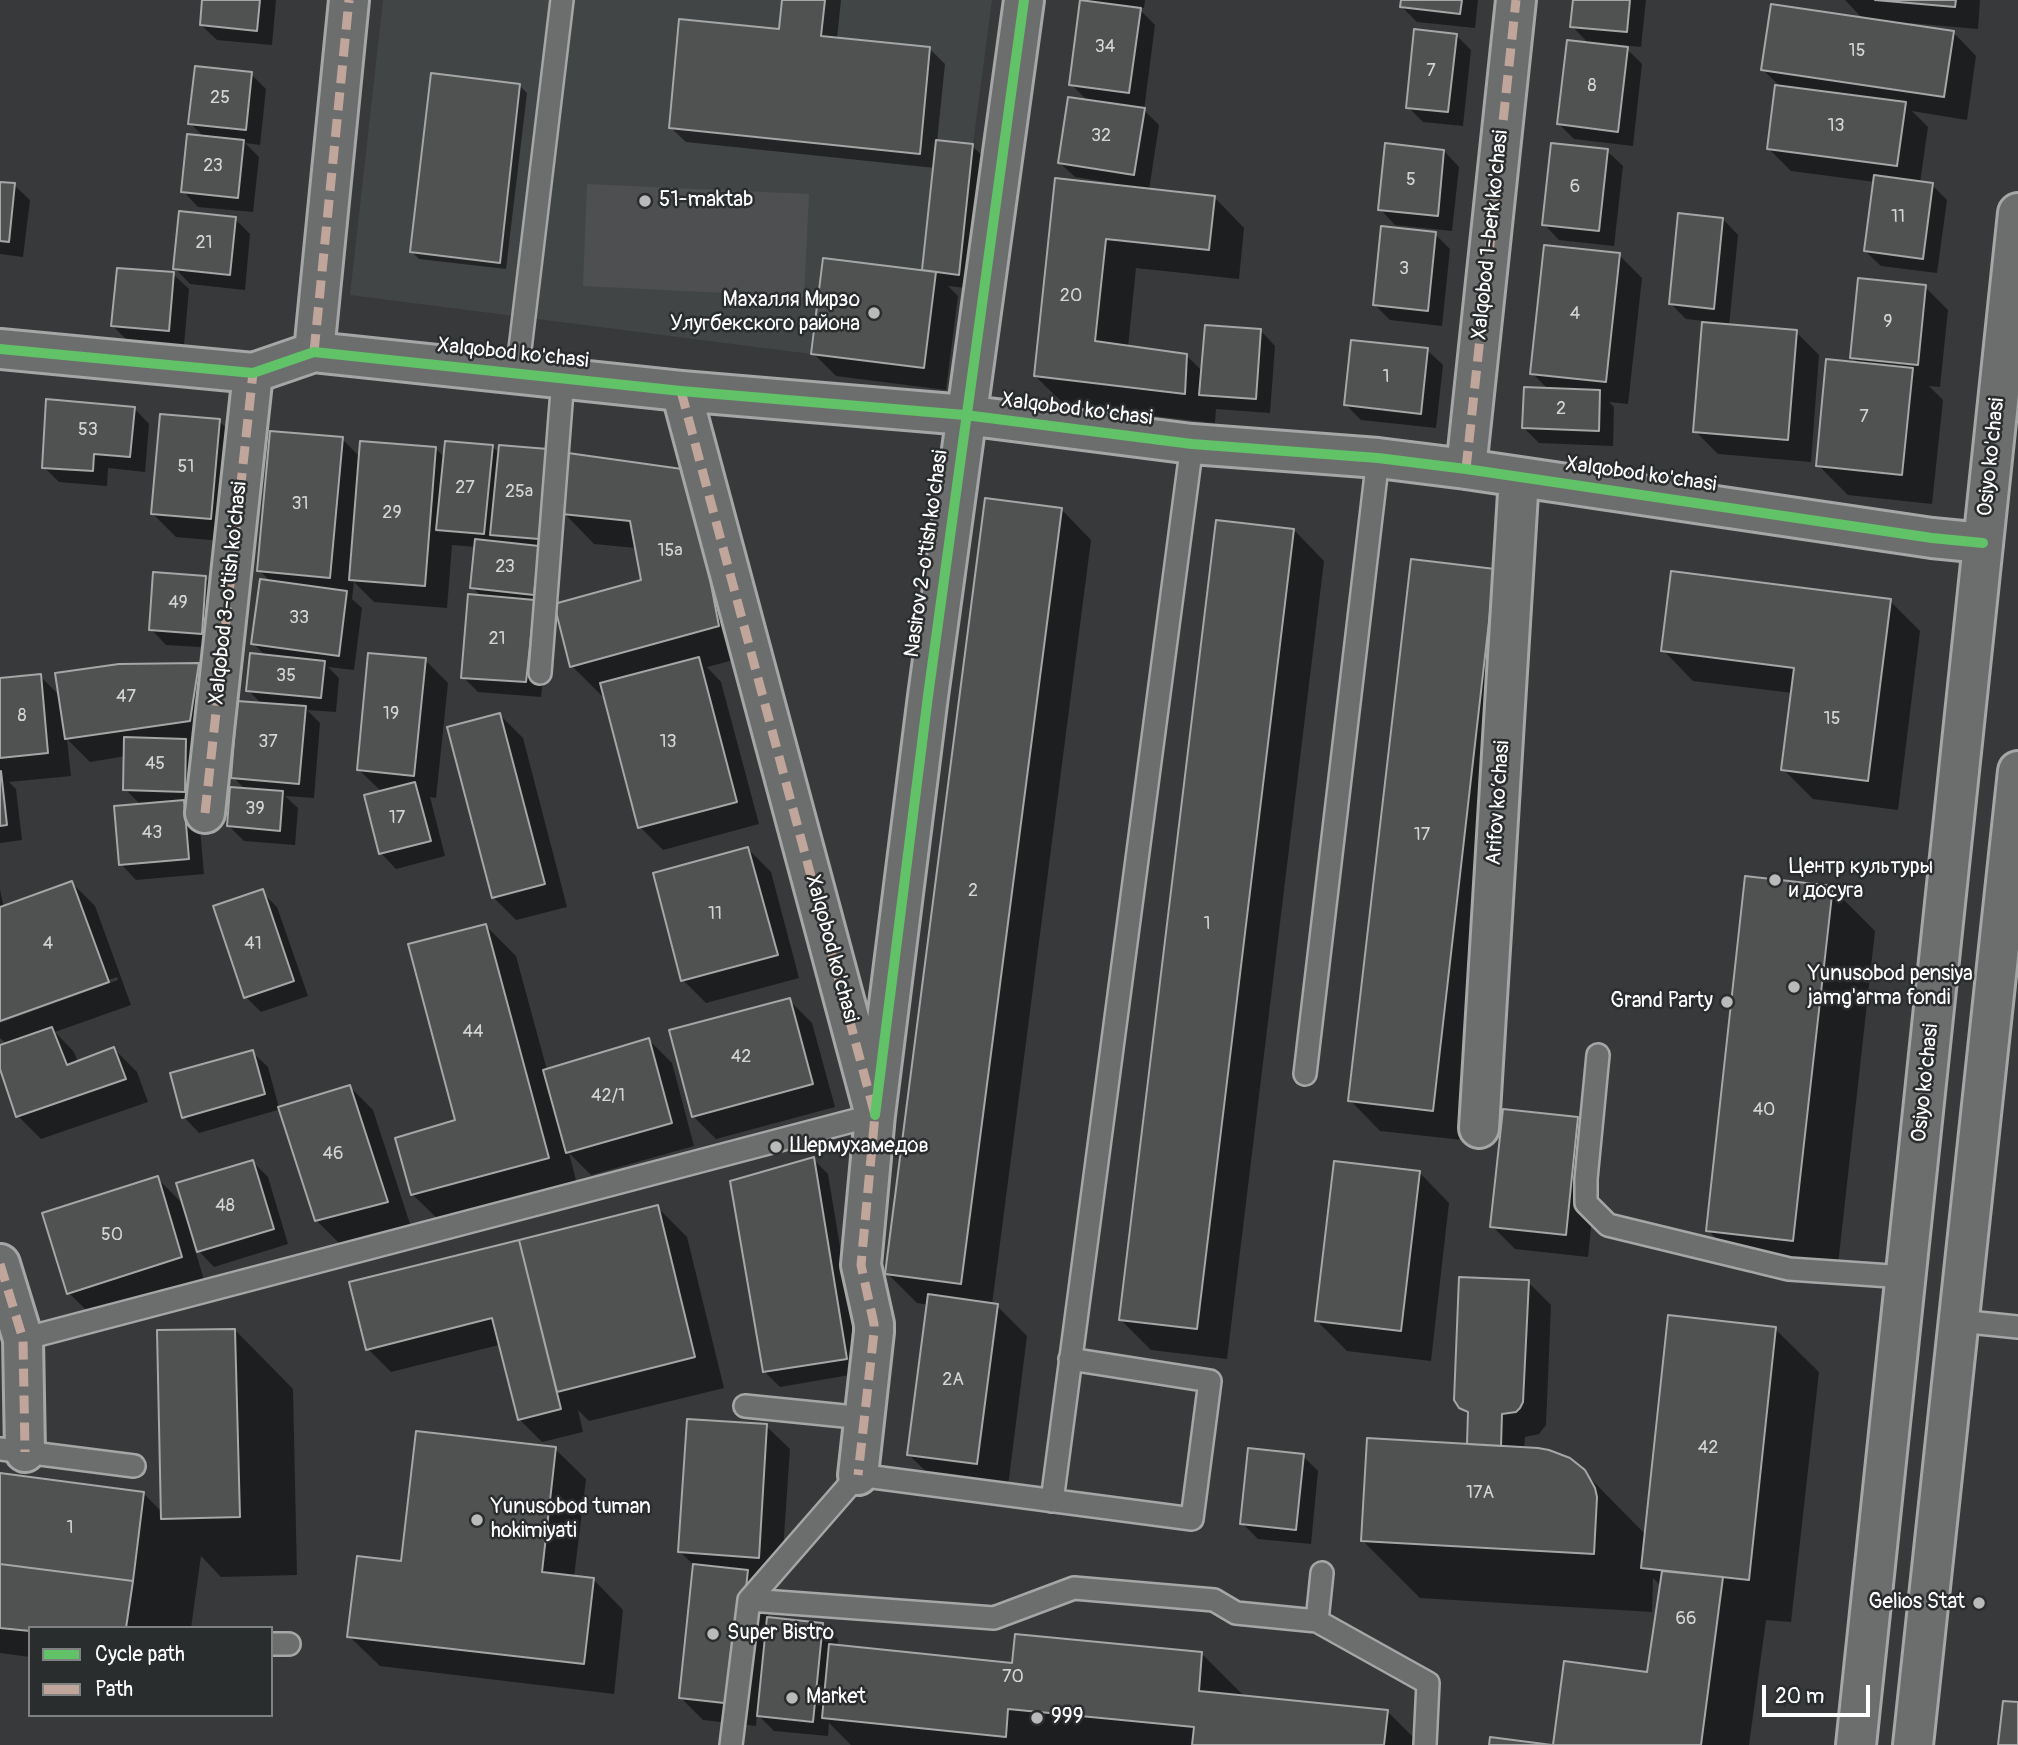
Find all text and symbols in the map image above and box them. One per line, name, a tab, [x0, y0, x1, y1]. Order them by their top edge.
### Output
house number: 34	[1095, 36, 1115, 58]
house number: 15	[1849, 40, 1865, 62]
house number: 7	[1426, 60, 1436, 82]
house number: 8	[1587, 75, 1597, 97]
house number: 25	[210, 87, 230, 109]
house number: 13	[1827, 115, 1845, 137]
house number: 32	[1091, 125, 1111, 147]
street label: Xalqobod 1-berk ko'chasi	[1467, 129, 1515, 341]
house number: 23	[203, 155, 223, 177]
house number: 5	[1406, 169, 1416, 191]
house number: 6	[1570, 176, 1580, 198]
place label: 51-maktab	[659, 188, 753, 214]
marker: 51-maktab	[637, 193, 653, 209]
house number: 11	[1891, 206, 1905, 228]
house number: 21	[195, 232, 213, 254]
house number: 3	[1399, 258, 1409, 280]
house number: 20	[1060, 285, 1082, 307]
place label: Махалля Мирзо Улугбекского района	[670, 288, 860, 338]
house number: 4	[1570, 303, 1580, 325]
marker: Махалля Мирзо Улугбекского района	[866, 305, 882, 321]
house number: 9	[1883, 311, 1893, 333]
street label: Xalqobod ko'chasi	[436, 334, 590, 374]
house number: 1	[1382, 366, 1390, 388]
street label: Xalqobod ko'chasi	[1000, 388, 1154, 432]
street label: Osiyo ko'chasi	[1973, 397, 2011, 517]
house number: 2	[1556, 398, 1566, 420]
house number: 7	[1859, 406, 1869, 428]
house number: 53	[78, 419, 98, 441]
street label: Nasirov 2-o'tish ko'chasi	[900, 449, 954, 659]
street label: Xalqobod ko'chasi	[1564, 452, 1718, 498]
house number: 51	[178, 456, 194, 478]
house number: 27	[455, 477, 475, 499]
street label: Xalqobod 3-o'tish ko'chasi	[205, 480, 253, 706]
house number: 25а	[505, 481, 533, 503]
house number: 31	[291, 493, 309, 515]
house number: 29	[382, 502, 402, 524]
house number: 15a	[657, 540, 683, 562]
house number: 23	[495, 556, 515, 578]
house number: 49	[168, 592, 188, 614]
house number: 33	[289, 607, 309, 629]
house number: 21	[488, 628, 506, 650]
house number: 35	[276, 665, 296, 687]
house number: 47	[116, 686, 136, 708]
house number: 19	[383, 703, 399, 725]
house number: 8	[17, 705, 27, 727]
house number: 15	[1824, 708, 1840, 730]
house number: 37	[258, 731, 278, 753]
house number: 13	[659, 731, 677, 753]
street label: Arifov ko‘chasi	[1482, 740, 1516, 866]
house number: 45	[145, 753, 165, 775]
house number: 39	[245, 798, 265, 820]
house number: 17	[389, 807, 405, 829]
house number: 43	[142, 822, 162, 844]
house number: 17	[1414, 824, 1430, 846]
place label: Центр культуры и досуга	[1789, 855, 1933, 905]
street label: Xalqobod ko'chasi	[799, 872, 863, 1026]
marker: Центр культуры и досуга	[1767, 872, 1783, 888]
house number: 2	[968, 880, 978, 902]
house number: 11	[708, 903, 722, 925]
house number: 1	[1203, 913, 1211, 935]
house number: 4	[43, 933, 53, 955]
house number: 41	[244, 933, 262, 955]
place label: Yunusobod pensiya jamg'arma fondi	[1808, 962, 1973, 1012]
marker: Yunusobod pensiya jamg'arma fondi	[1786, 979, 1802, 995]
place label: Grand Party	[1610, 989, 1713, 1015]
marker: Grand Party	[1719, 994, 1735, 1010]
house number: 44	[463, 1021, 483, 1043]
street label: Osiyo ko'chasi	[1907, 1023, 1945, 1143]
house number: 42	[731, 1046, 751, 1068]
house number: 42/1	[591, 1085, 625, 1107]
house number: 40	[1753, 1099, 1775, 1121]
place label: Шермухамедов	[790, 1134, 929, 1160]
marker: Шермухамедов	[768, 1139, 784, 1155]
house number: 46	[323, 1143, 343, 1165]
house number: 48	[215, 1195, 235, 1217]
house number: 50	[101, 1224, 123, 1246]
house number: 2А	[942, 1369, 964, 1391]
house number: 42	[1698, 1437, 1718, 1459]
house number: 17A	[1466, 1482, 1494, 1504]
place label: Yunusobod tuman hokimiyati	[491, 1495, 651, 1545]
marker: Yunusobod tuman hokimiyati	[469, 1512, 485, 1528]
house number: 1	[66, 1517, 74, 1539]
place label: Gelios Stat	[1868, 1590, 1965, 1616]
marker: Gelios Stat	[1971, 1595, 1987, 1611]
house number: 66	[1676, 1608, 1696, 1630]
place label: Super Bistro	[727, 1621, 834, 1647]
legend	[28, 1626, 273, 1717]
marker: Super Bistro	[705, 1626, 721, 1642]
text: Cycle path	[95, 1641, 185, 1668]
house number: 70	[1002, 1666, 1024, 1688]
scale bar	[1766, 1672, 1874, 1716]
text: Path	[95, 1676, 133, 1703]
text: 20 m	[1775, 1683, 1824, 1710]
place label: Market	[806, 1685, 866, 1711]
marker: Market	[784, 1690, 800, 1706]
place label: 999	[1051, 1705, 1083, 1731]
marker: 999	[1029, 1710, 1045, 1726]

